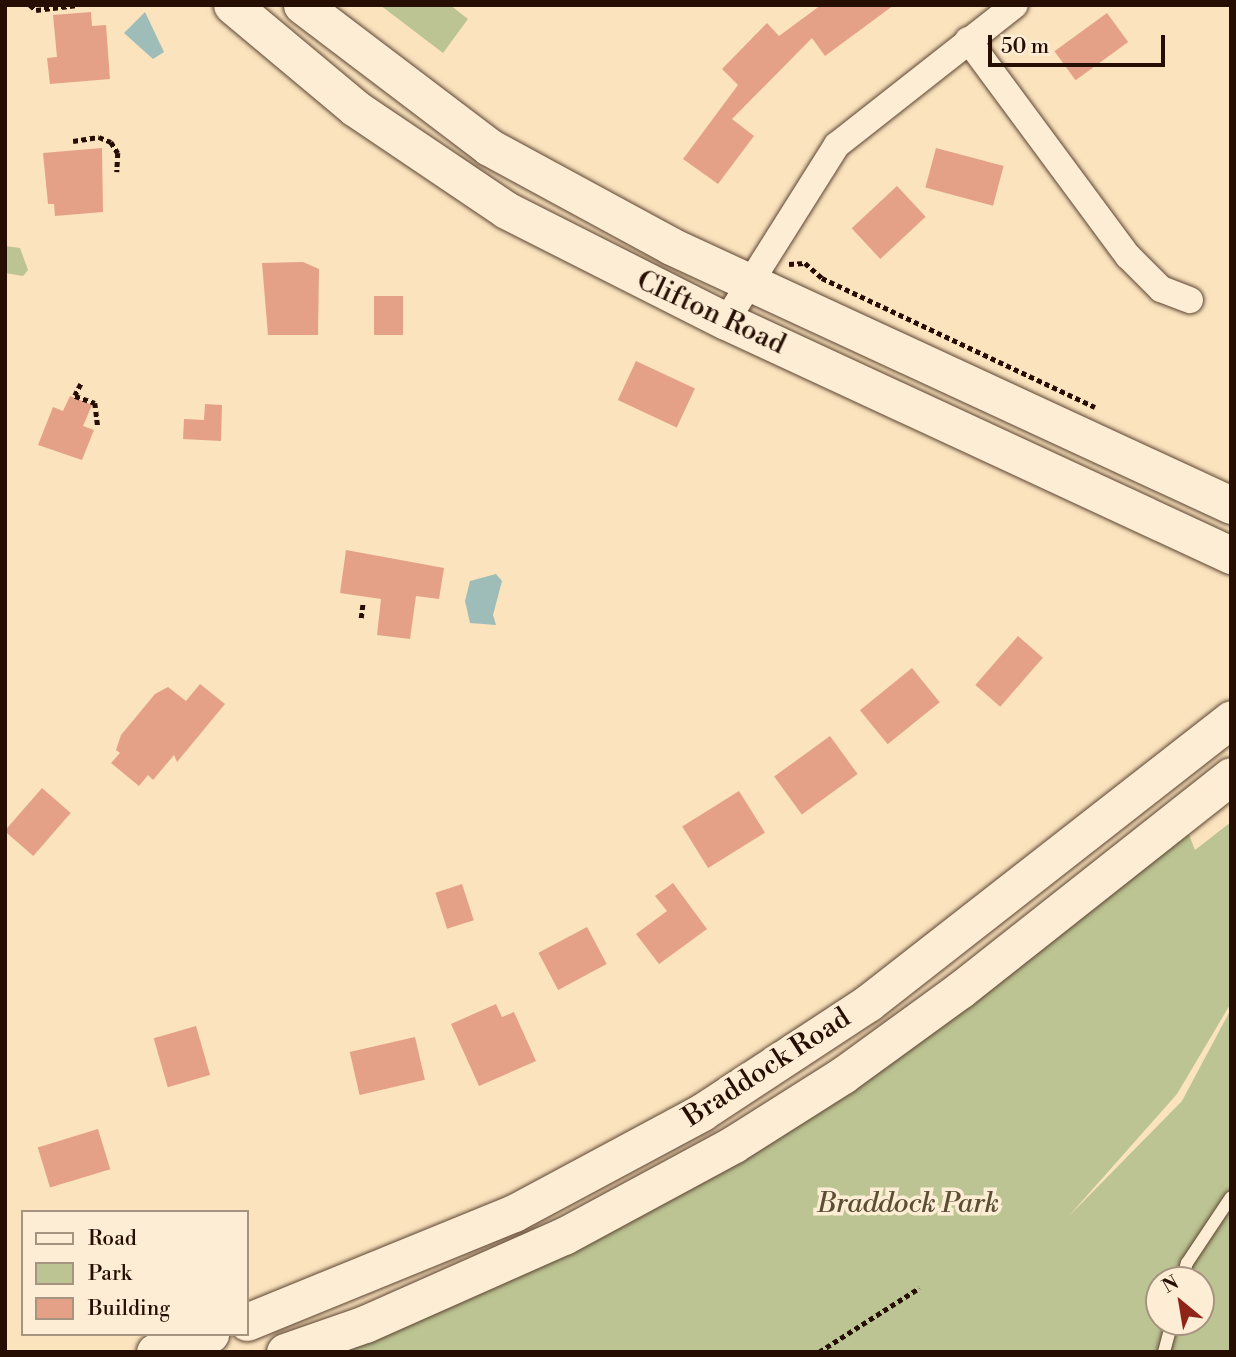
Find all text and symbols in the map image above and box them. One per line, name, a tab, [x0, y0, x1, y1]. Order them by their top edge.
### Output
scale bar	[991, 21, 1168, 65]
text: 50 m	[1001, 34, 1049, 60]
street label: Clifton Road	[631, 264, 791, 362]
street label: Braddock Road	[677, 1001, 857, 1135]
park label: Braddock Park	[817, 1187, 999, 1221]
legend	[21, 1210, 248, 1336]
text: Road	[88, 1226, 137, 1252]
text: Park	[88, 1261, 132, 1287]
north arrow	[1145, 1266, 1215, 1336]
text: N	[1158, 1270, 1183, 1299]
text: Building	[88, 1296, 170, 1322]

